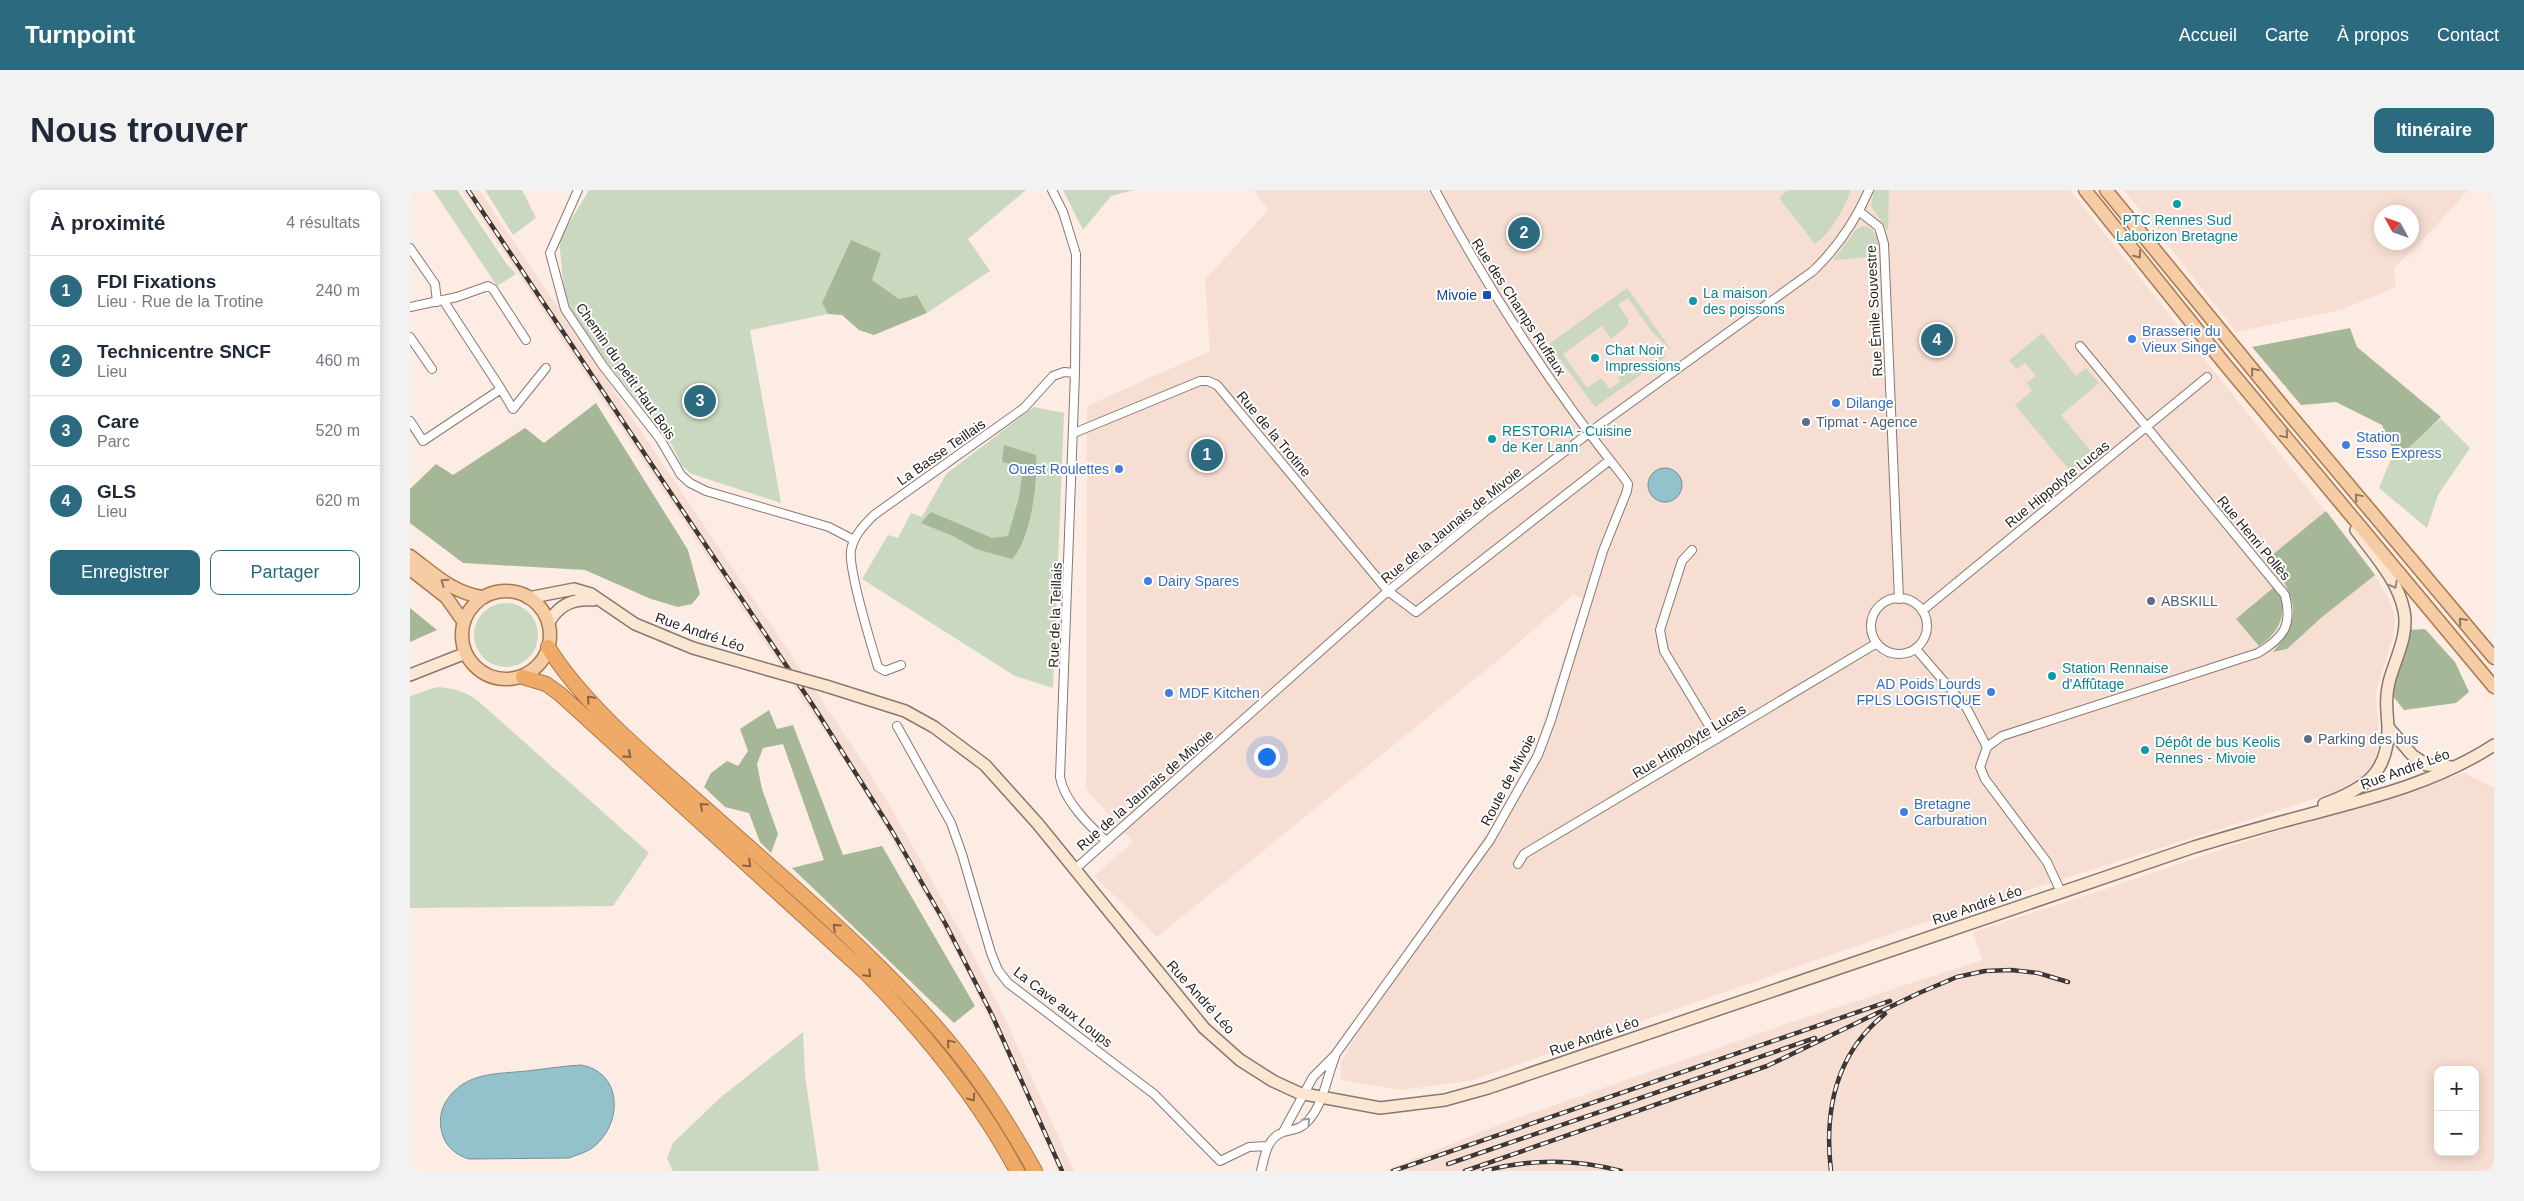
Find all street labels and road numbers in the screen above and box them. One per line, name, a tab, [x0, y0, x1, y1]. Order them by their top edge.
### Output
street label: Rue des Champs Ruffaux	[1469, 236, 1569, 378]
street label: Rue Émile Souvestre	[1863, 245, 1885, 377]
street label: Chemin du petit Haut Bois	[573, 300, 679, 442]
street label: Rue de la Trotine	[1234, 388, 1315, 480]
street label: La Basse Teillais	[894, 416, 988, 488]
street label: Rue Hippolyte Lucas	[2002, 437, 2112, 531]
street label: Rue de la Jaunais de Mivoie	[1378, 463, 1525, 587]
street label: Rue Henri Pollès	[2214, 493, 2294, 583]
street label: Rue de la Teillais	[1045, 562, 1065, 668]
street label: Rue André Léo	[653, 609, 747, 655]
street label: Rue Hippolyte Lucas	[1630, 701, 1748, 781]
street label: Rue de la Jaunais de Mivoie	[1073, 726, 1217, 854]
street label: Route de Mivoie	[1477, 731, 1539, 828]
street label: Rue André Léo	[2358, 745, 2452, 792]
street label: Rue André Léo	[1930, 882, 2024, 928]
street label: Rue André Léo	[1164, 957, 1238, 1037]
street label: La Cave aux Loups	[1011, 964, 1115, 1050]
street label: Rue André Léo	[1547, 1013, 1641, 1059]

